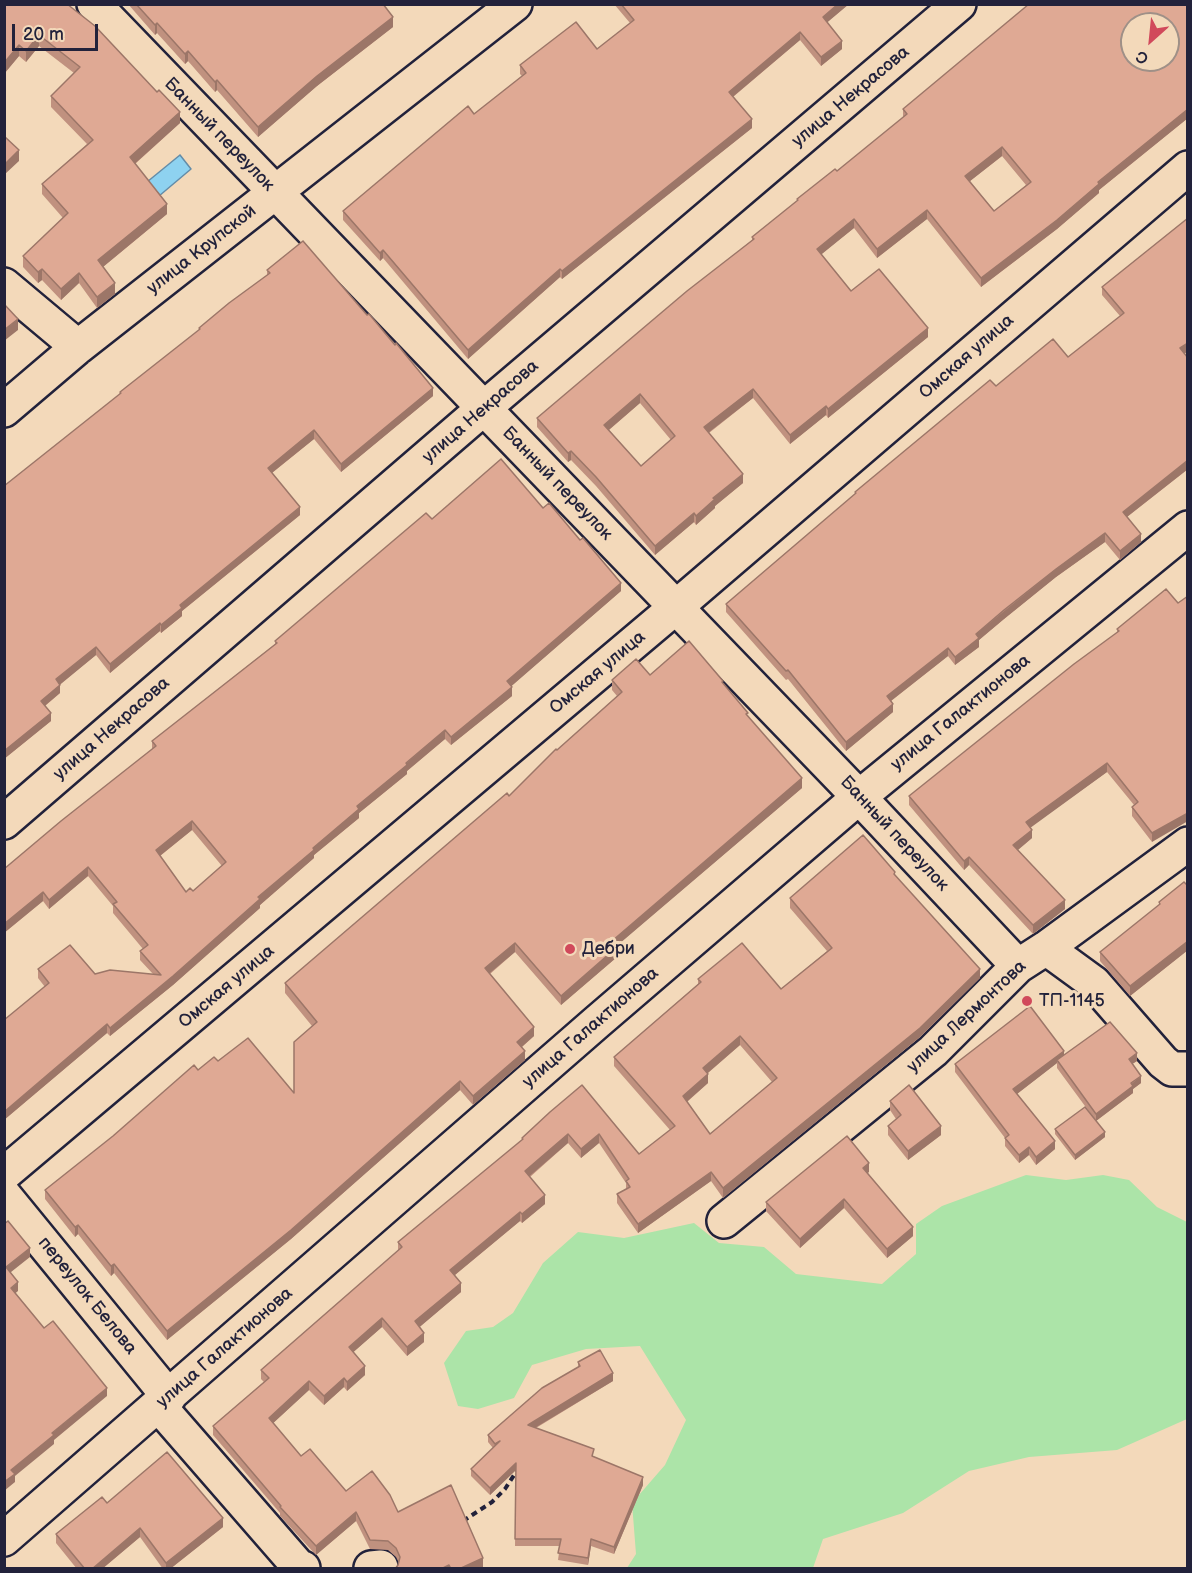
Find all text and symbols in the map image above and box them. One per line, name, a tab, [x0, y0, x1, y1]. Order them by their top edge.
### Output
scale bar	[15, 12, 100, 50]
north arrow	[1120, 12, 1180, 72]
text: 20 m	[23, 24, 64, 45]
street label: улица Некрасова	[788, 42, 914, 152]
text: С	[1133, 46, 1152, 68]
street label: Банный переулок	[159, 74, 279, 196]
street label: улица Крупской	[143, 201, 261, 299]
street label: Омская улица	[915, 310, 1019, 404]
street label: улица Некрасова	[419, 356, 543, 468]
street label: Банный переулок	[497, 423, 617, 545]
street label: Омская улица	[546, 627, 650, 719]
street label: улица Галактионова	[887, 650, 1035, 776]
street label: улица Некрасова	[50, 673, 174, 785]
street label: Банный переулок	[835, 772, 953, 896]
place label: Дебри	[582, 938, 635, 960]
street label: Омская улица	[175, 941, 279, 1033]
marker: Дебри	[563, 942, 577, 956]
street label: улица Лермонтова	[903, 956, 1031, 1078]
street label: улица Галактионова	[519, 963, 663, 1093]
place label: ТП-1145	[1039, 990, 1105, 1012]
marker: ТП-1145	[1020, 994, 1034, 1008]
street label: переулок Белова	[33, 1233, 141, 1359]
street label: улица Галактионова	[153, 1283, 297, 1413]

